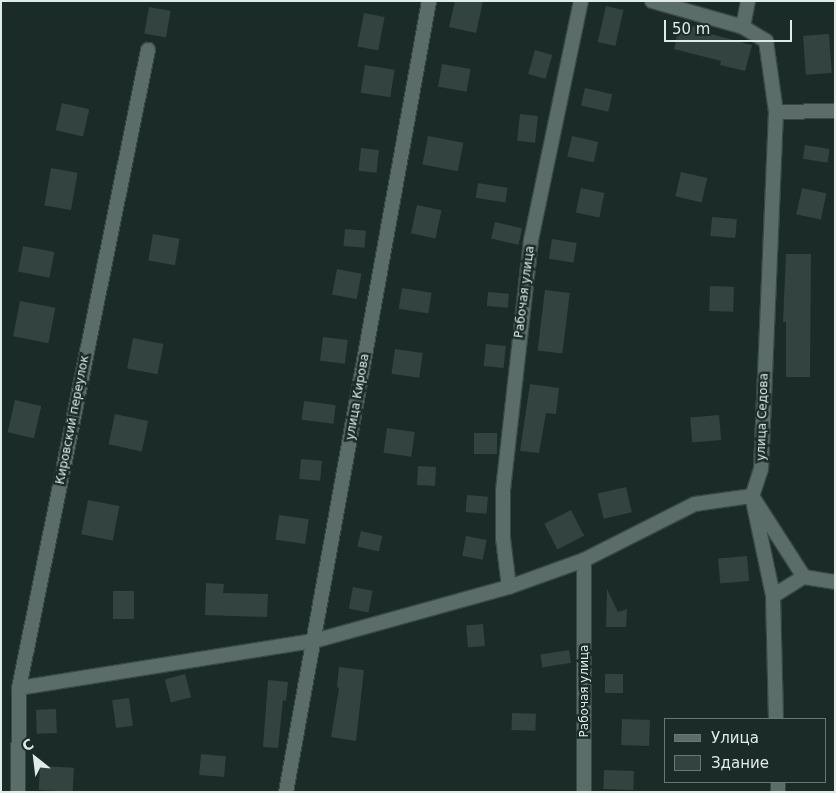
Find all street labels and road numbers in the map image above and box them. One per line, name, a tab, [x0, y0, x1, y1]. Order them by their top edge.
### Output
street label: Рабочая улица	[512, 245, 538, 339]
street label: улица Кирова	[343, 353, 373, 441]
street label: Кировский переулок	[53, 354, 93, 486]
street label: улица Седова	[754, 373, 772, 461]
street label: Рабочая улица	[578, 645, 592, 737]

